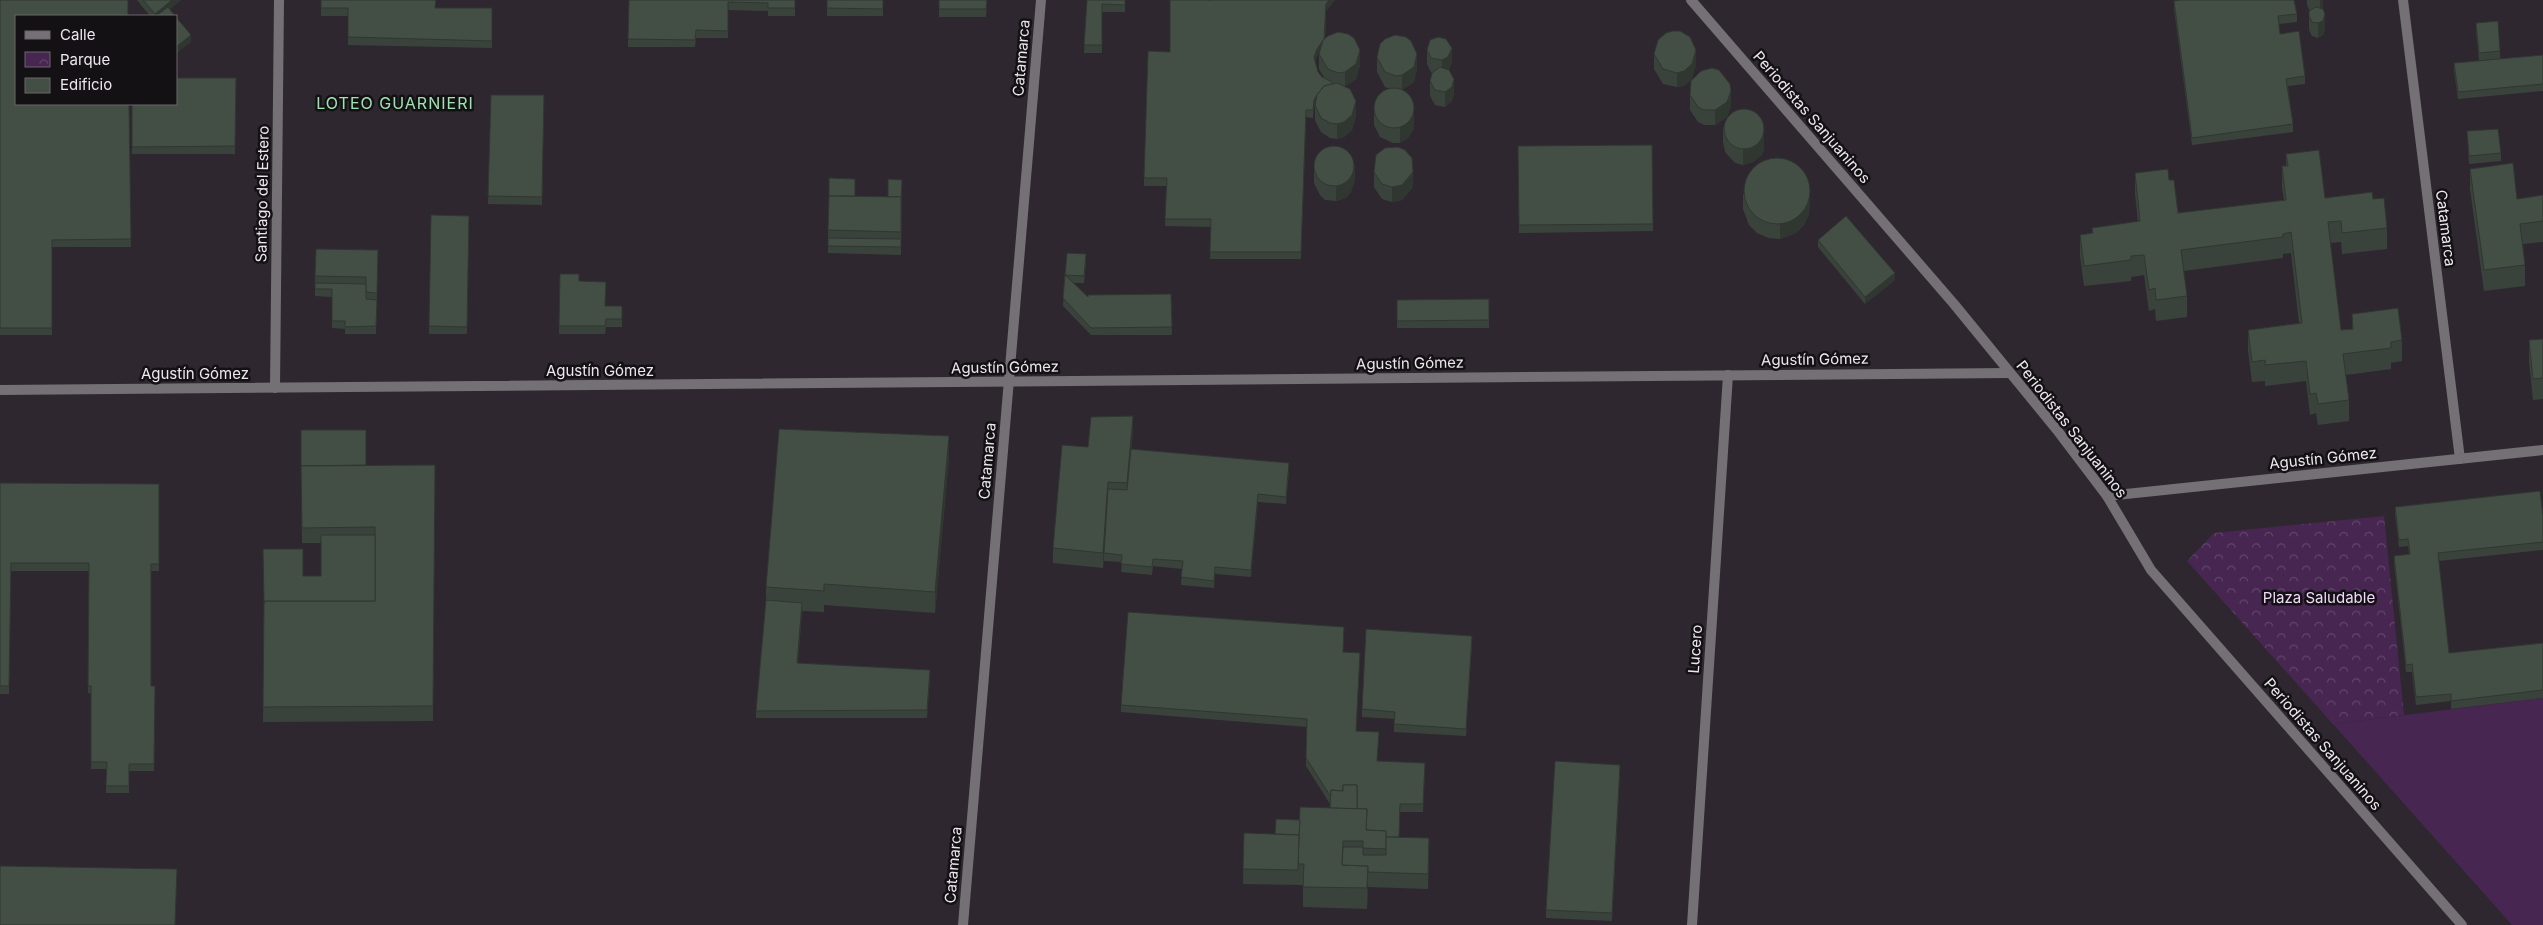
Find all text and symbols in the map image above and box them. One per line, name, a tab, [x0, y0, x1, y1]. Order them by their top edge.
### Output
legend	[15, 15, 178, 105]
street label: Catamarca	[1008, 19, 1034, 97]
text: Calle	[60, 25, 95, 44]
street label: Periodistas Sanjuaninos	[1749, 47, 1875, 187]
text: Parque	[60, 50, 110, 69]
text: Edificio	[60, 75, 112, 94]
district label: LOTEO GUARNIERI	[316, 93, 474, 113]
street label: Santiago del Estero	[251, 125, 273, 263]
street label: Catamarca	[2432, 189, 2460, 267]
street label: Agustín Gómez	[1761, 349, 1869, 369]
street label: Agustín Gómez	[1356, 353, 1464, 373]
street label: Agustín Gómez	[951, 357, 1059, 377]
street label: Periodistas Sanjuaninos	[2012, 357, 2132, 502]
street label: Agustín Gómez	[546, 361, 654, 380]
street label: Agustín Gómez	[141, 364, 249, 383]
street label: Catamarca	[974, 422, 1000, 500]
street label: Agustín Gómez	[2268, 443, 2378, 473]
park label: Plaza Saludable	[2263, 588, 2375, 607]
street label: Lucero	[1684, 624, 1706, 674]
street label: Periodistas Sanjuaninos	[2260, 674, 2386, 814]
street label: Catamarca	[940, 826, 966, 904]

